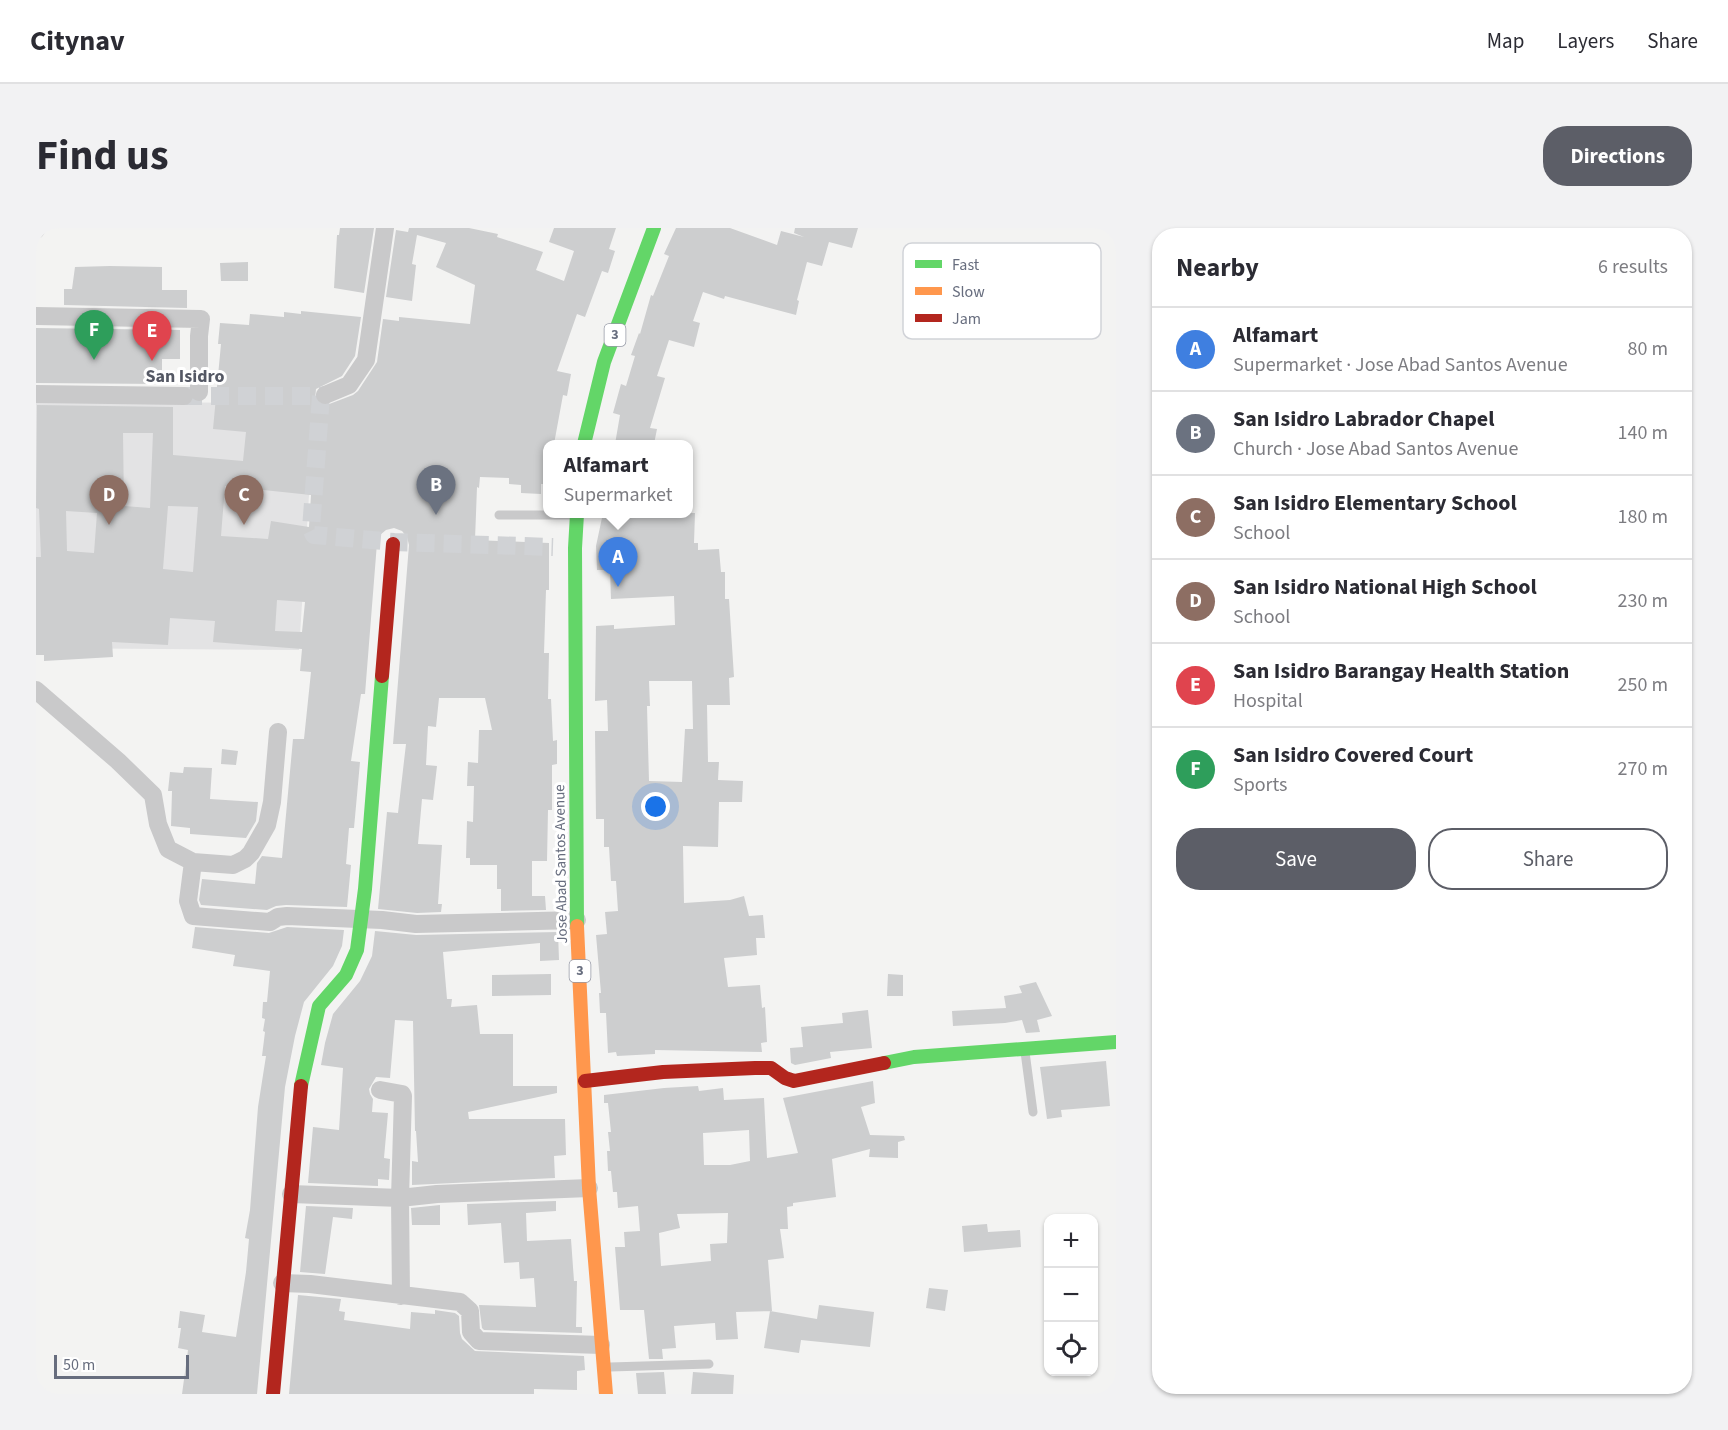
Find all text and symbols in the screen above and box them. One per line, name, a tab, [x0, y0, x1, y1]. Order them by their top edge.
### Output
text: Citynav	[30, 21, 125, 61]
text: Map	[1487, 26, 1524, 56]
text: Layers	[1557, 26, 1614, 56]
text: Share	[1647, 26, 1698, 56]
text: Find us	[36, 126, 169, 186]
button: Directions	[1543, 126, 1692, 186]
legend	[903, 243, 1101, 339]
text: Nearby	[1176, 249, 1259, 286]
text: 6 results	[1598, 253, 1668, 281]
text: Fast	[952, 254, 980, 276]
text: Slow	[952, 281, 985, 303]
text: Jam	[952, 308, 981, 330]
pin: F	[74, 310, 114, 360]
pin: E	[132, 312, 172, 361]
text: Alfamart	[1233, 319, 1318, 351]
road number: 3	[604, 324, 626, 346]
text: A	[1190, 335, 1201, 363]
text: 80 m	[1628, 335, 1668, 363]
text: Supermarket · Jose Abad Santos Avenue	[1233, 351, 1568, 379]
district label: San Isidro	[145, 364, 225, 389]
text: San Isidro Labrador Chapel	[1233, 403, 1495, 435]
text: B	[1189, 419, 1202, 447]
text: 140 m	[1618, 419, 1668, 447]
text: Church · Jose Abad Santos Avenue	[1233, 435, 1518, 463]
popup	[543, 440, 693, 518]
text: Alfamart	[563, 449, 649, 481]
pin: B	[416, 466, 456, 515]
pin: D	[90, 476, 128, 525]
pin: C	[224, 476, 264, 525]
text: Supermarket	[563, 481, 673, 509]
text: San Isidro Elementary School	[1233, 487, 1517, 519]
text: C	[1190, 503, 1201, 531]
text: 180 m	[1618, 503, 1668, 531]
text: School	[1233, 519, 1290, 547]
pin: A	[598, 538, 638, 587]
text: San Isidro National High School	[1233, 571, 1537, 603]
text: D	[1189, 587, 1202, 615]
text: 230 m	[1618, 587, 1668, 615]
text: School	[1233, 603, 1290, 631]
text: San Isidro Barangay Health Station	[1233, 655, 1569, 687]
text: E	[1190, 671, 1201, 699]
text: 250 m	[1618, 671, 1668, 699]
text: Hospital	[1233, 687, 1303, 715]
text: San Isidro Covered Court	[1233, 739, 1473, 771]
text: F	[1190, 755, 1201, 783]
text: 270 m	[1618, 755, 1668, 783]
text: Sports	[1233, 771, 1288, 799]
street label: Jose Abad Santos Avenue	[549, 784, 573, 944]
your location	[641, 792, 670, 821]
button: Save	[1176, 828, 1416, 890]
button: Share	[1428, 828, 1668, 890]
road number: 3	[570, 960, 590, 982]
map controls	[1044, 1214, 1098, 1376]
button: +	[1044, 1214, 1098, 1268]
button: −	[1044, 1268, 1098, 1322]
button: locate	[1044, 1322, 1098, 1376]
scale bar	[54, 1352, 189, 1380]
text: 50 m	[63, 1354, 95, 1376]

